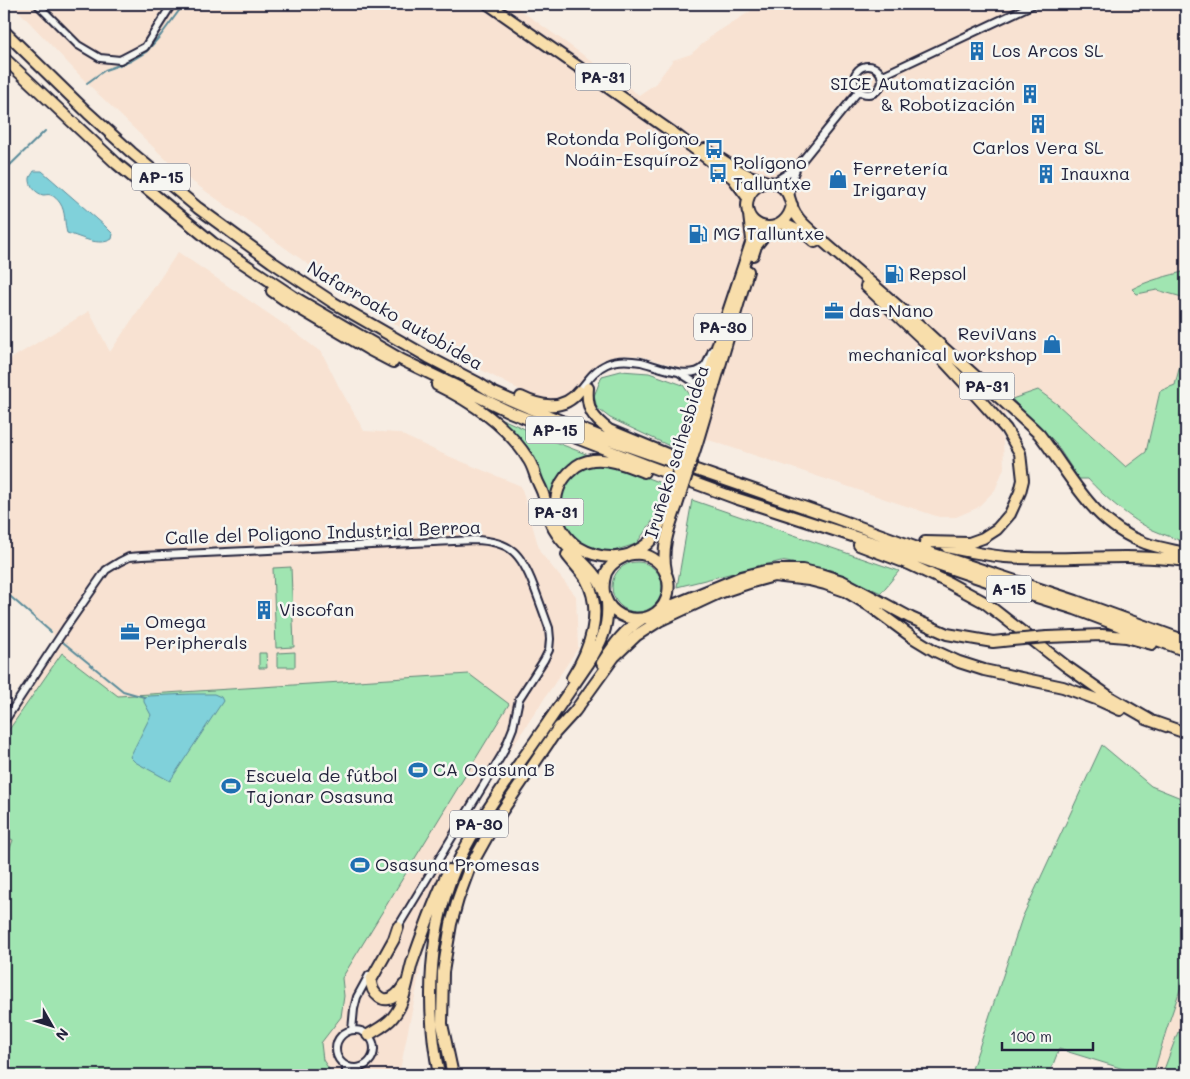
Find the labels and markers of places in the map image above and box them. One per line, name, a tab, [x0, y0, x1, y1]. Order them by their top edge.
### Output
place label: Los Arcos SL	[992, 38, 1104, 62]
building icon: Los Arcos SL	[966, 40, 988, 62]
place label: SICE Automatización & Robotización	[830, 71, 1015, 116]
building icon: SICE Automatización & Robotización	[1019, 83, 1041, 105]
building icon: Carlos Vera SL	[1027, 113, 1049, 135]
place label: Rotonda Polígono Noáin-Esquíroz	[546, 126, 699, 171]
place label: Carlos Vera SL	[972, 135, 1104, 159]
bus stop icon: Rotonda Polígono Noáin-Esquíroz	[703, 138, 725, 160]
place label: Polígono Talluntxe	[733, 150, 811, 195]
place label: Ferretería Irigaray	[853, 156, 948, 201]
place label: Inauxna	[1061, 161, 1130, 185]
bus stop icon: Polígono Talluntxe	[707, 162, 729, 184]
building icon: Inauxna	[1035, 163, 1057, 185]
shop icon: Ferretería Irigaray	[827, 168, 849, 190]
place label: MG Talluntxe	[713, 221, 825, 245]
fuel station icon: MG Talluntxe	[687, 223, 709, 245]
place label: Repsol	[909, 261, 967, 285]
fuel station icon: Repsol	[883, 263, 905, 285]
place label: das-Nano	[849, 298, 933, 322]
office icon: das-Nano	[823, 300, 845, 322]
place label: ReviVans mechanical workshop	[848, 321, 1037, 366]
shop icon: ReviVans mechanical workshop	[1041, 333, 1063, 355]
place label: Viscofan	[279, 597, 354, 621]
building icon: Viscofan	[253, 599, 275, 621]
place label: Omega Peripherals	[145, 609, 248, 654]
office icon: Omega Peripherals	[119, 621, 141, 643]
place label: CA Osasuna B	[433, 757, 555, 781]
sports icon: CA Osasuna B	[407, 759, 429, 781]
place label: Escuela de fútbol Tajonar Osasuna	[246, 763, 398, 808]
sports icon: Escuela de fútbol Tajonar Osasuna	[220, 775, 242, 797]
place label: Osasuna Promesas	[375, 852, 540, 876]
sports icon: Osasuna Promesas	[349, 854, 371, 876]

